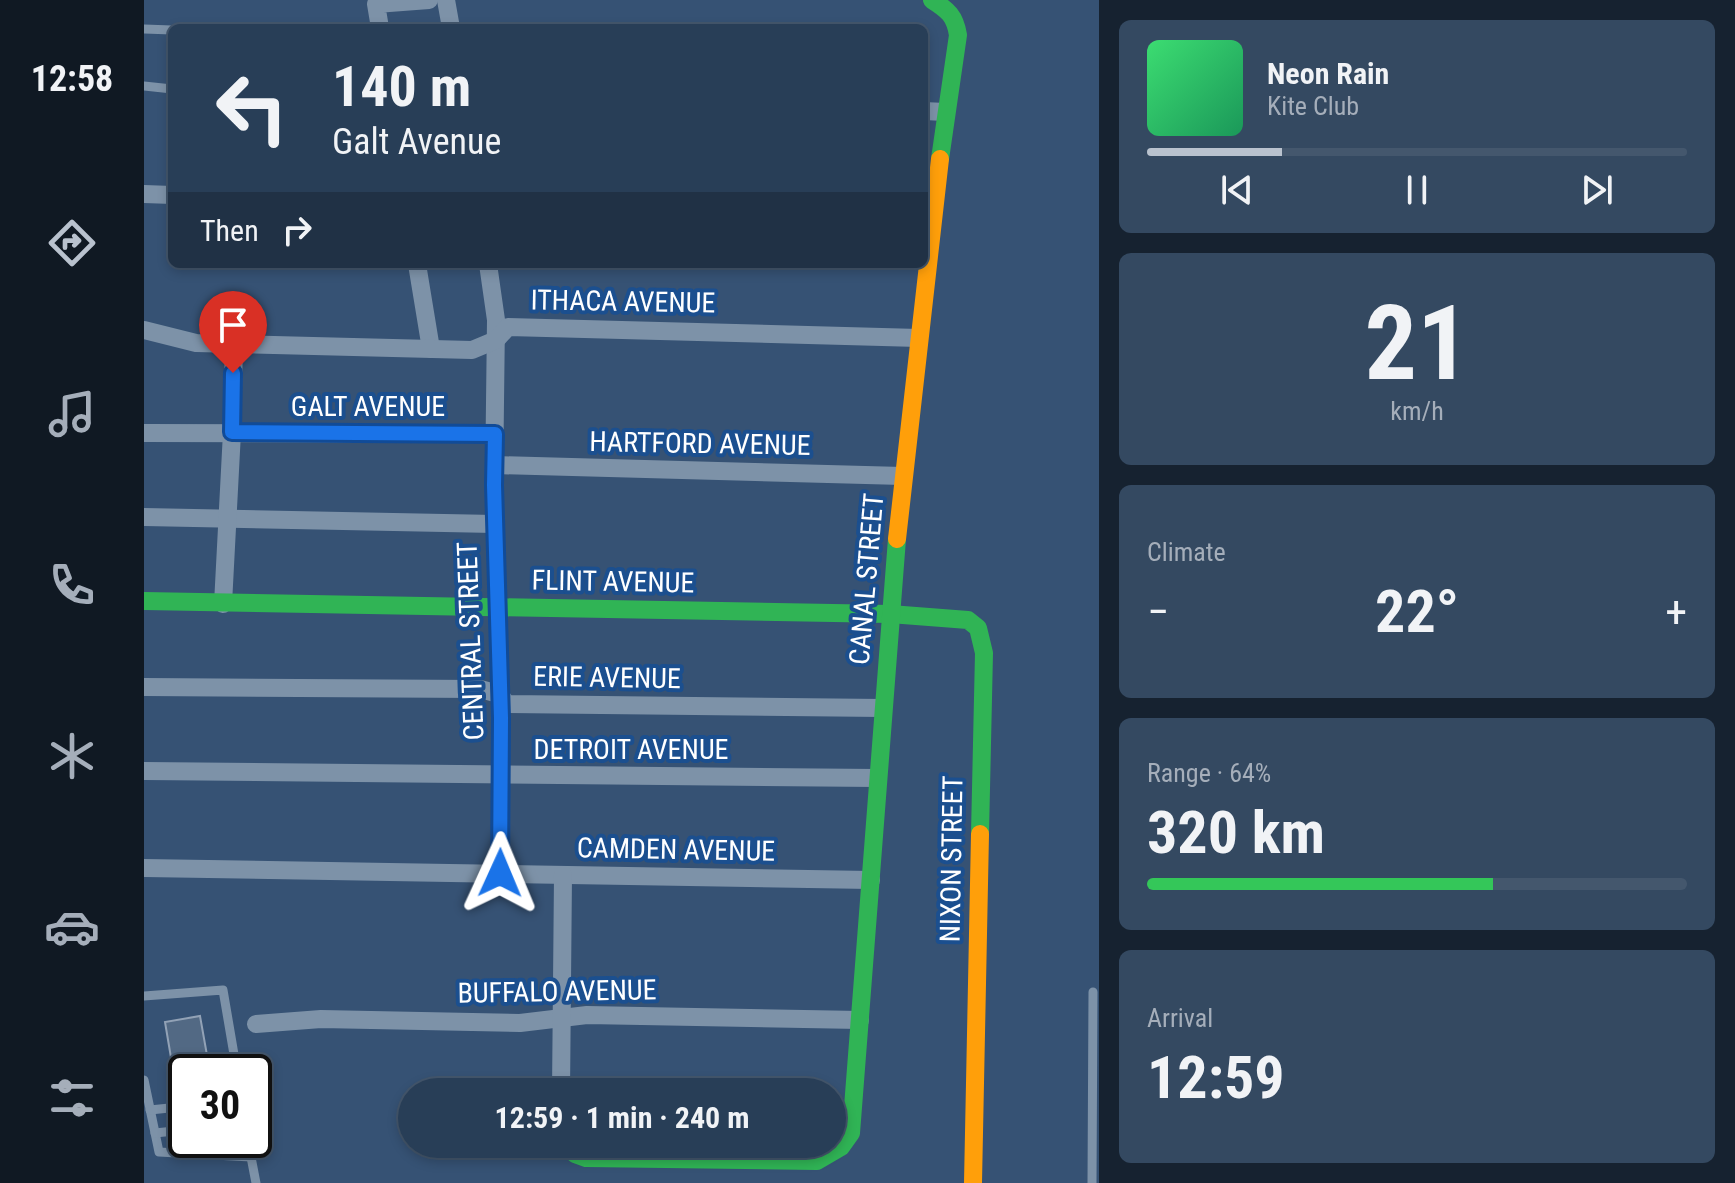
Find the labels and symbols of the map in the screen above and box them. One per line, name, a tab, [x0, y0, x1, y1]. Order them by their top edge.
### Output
street label: ITHACA AVENUE	[530, 283, 716, 320]
pin	[199, 291, 267, 373]
street label: GALT AVENUE	[291, 390, 445, 423]
street label: HARTFORD AVENUE	[589, 425, 811, 462]
street label: CANAL STREET	[843, 492, 890, 666]
street label: CENTRAL STREET	[451, 541, 490, 741]
street label: FLINT AVENUE	[531, 564, 695, 599]
street label: ERIE AVENUE	[533, 660, 681, 695]
street label: DETROIT AVENUE	[533, 733, 729, 766]
street label: NIXON STREET	[934, 775, 969, 943]
position arrow	[458, 831, 542, 915]
street label: CAMDEN AVENUE	[577, 831, 775, 868]
street label: BUFFALO AVENUE	[457, 973, 657, 1010]
speed limit sign: 30	[168, 1054, 272, 1158]

